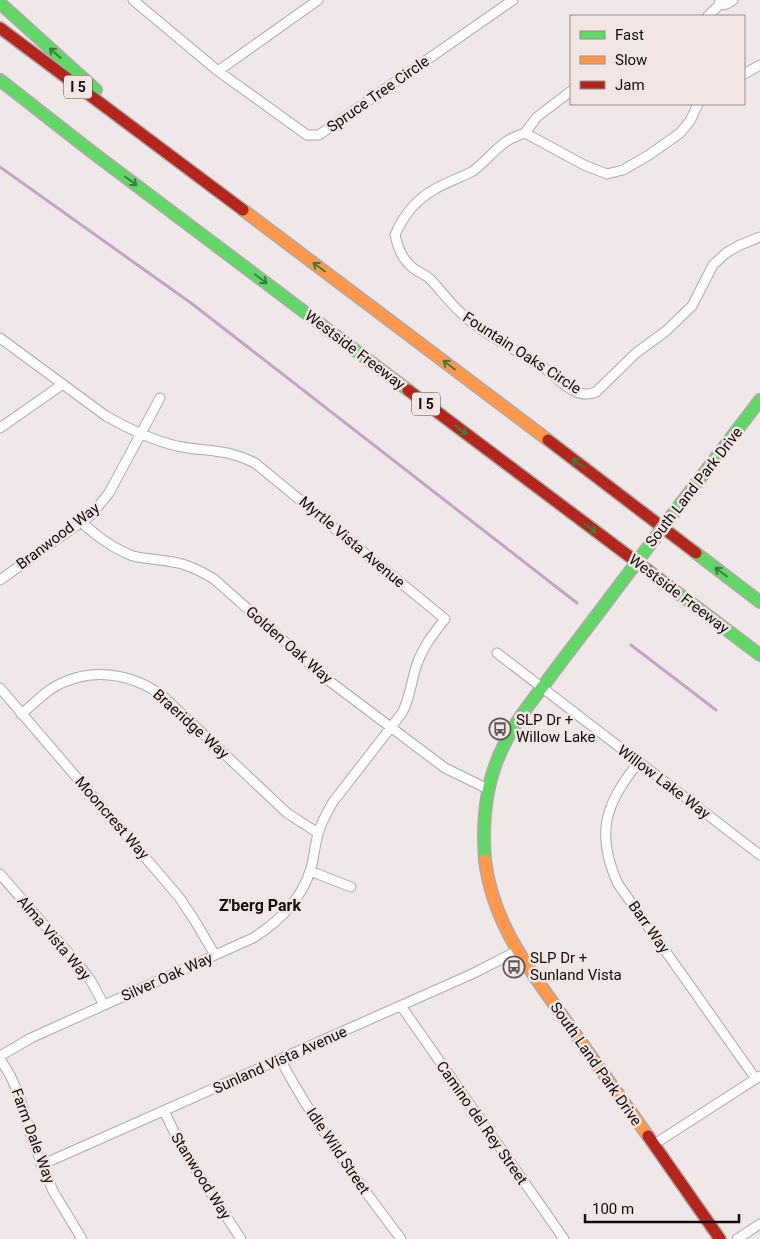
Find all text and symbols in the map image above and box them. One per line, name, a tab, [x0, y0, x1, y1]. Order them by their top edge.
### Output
legend	[570, 15, 745, 105]
text: Fast	[615, 26, 644, 44]
one-way arrow	[49, 47, 62, 59]
text: Slow	[615, 51, 647, 69]
street label: Spruce Tree Circle	[323, 52, 433, 136]
road number: I 5	[64, 75, 92, 98]
text: Jam	[615, 76, 645, 94]
one-way arrow	[124, 176, 137, 187]
one-way arrow	[312, 262, 326, 272]
one-way arrow	[254, 274, 268, 284]
street label: Westside Freeway	[301, 307, 409, 393]
street label: Fountain Oaks Circle	[460, 308, 585, 398]
one-way arrow	[443, 359, 456, 370]
road number: I 5	[412, 392, 440, 416]
one-way arrow	[454, 424, 467, 435]
street label: South Land Park Drive	[642, 424, 746, 550]
one-way arrow	[572, 458, 585, 469]
street label: Myrtle Vista Avenue	[295, 492, 409, 592]
street label: Branwood Way	[13, 499, 103, 573]
one-way arrow	[583, 522, 596, 533]
street label: Westside Freeway	[625, 551, 733, 637]
one-way arrow	[714, 567, 728, 577]
street label: Golden Oak Way	[242, 602, 336, 688]
street label: Braeridge Way	[149, 685, 233, 763]
place label: SLP Dr + Willow Lake	[516, 711, 595, 746]
bus stop icon: SLP Dr + Willow Lake	[488, 717, 512, 741]
street label: Willow Lake Way	[614, 741, 714, 823]
street label: Mooncrest Way	[71, 773, 153, 863]
street label: Alma Vista Way	[14, 892, 94, 984]
district label: Z'berg Park	[219, 896, 301, 915]
street label: Barr Way	[625, 897, 673, 957]
street label: Silver Oak Way	[119, 949, 215, 1005]
place label: SLP Dr + Sunland Vista	[530, 949, 622, 984]
bus stop icon: SLP Dr + Sunland Vista	[502, 955, 526, 979]
street label: South Land Park Drive	[546, 999, 646, 1129]
street label: Sunland Vista Avenue	[210, 1022, 350, 1098]
street label: Camino del Rey Street	[433, 1058, 531, 1188]
street label: Farm Dale Way	[7, 1086, 59, 1186]
street label: Idle Wild Street	[303, 1104, 374, 1198]
street label: Stanwood Way	[167, 1129, 235, 1223]
scale bar	[585, 1192, 739, 1224]
text: 100 m	[592, 1200, 634, 1218]

